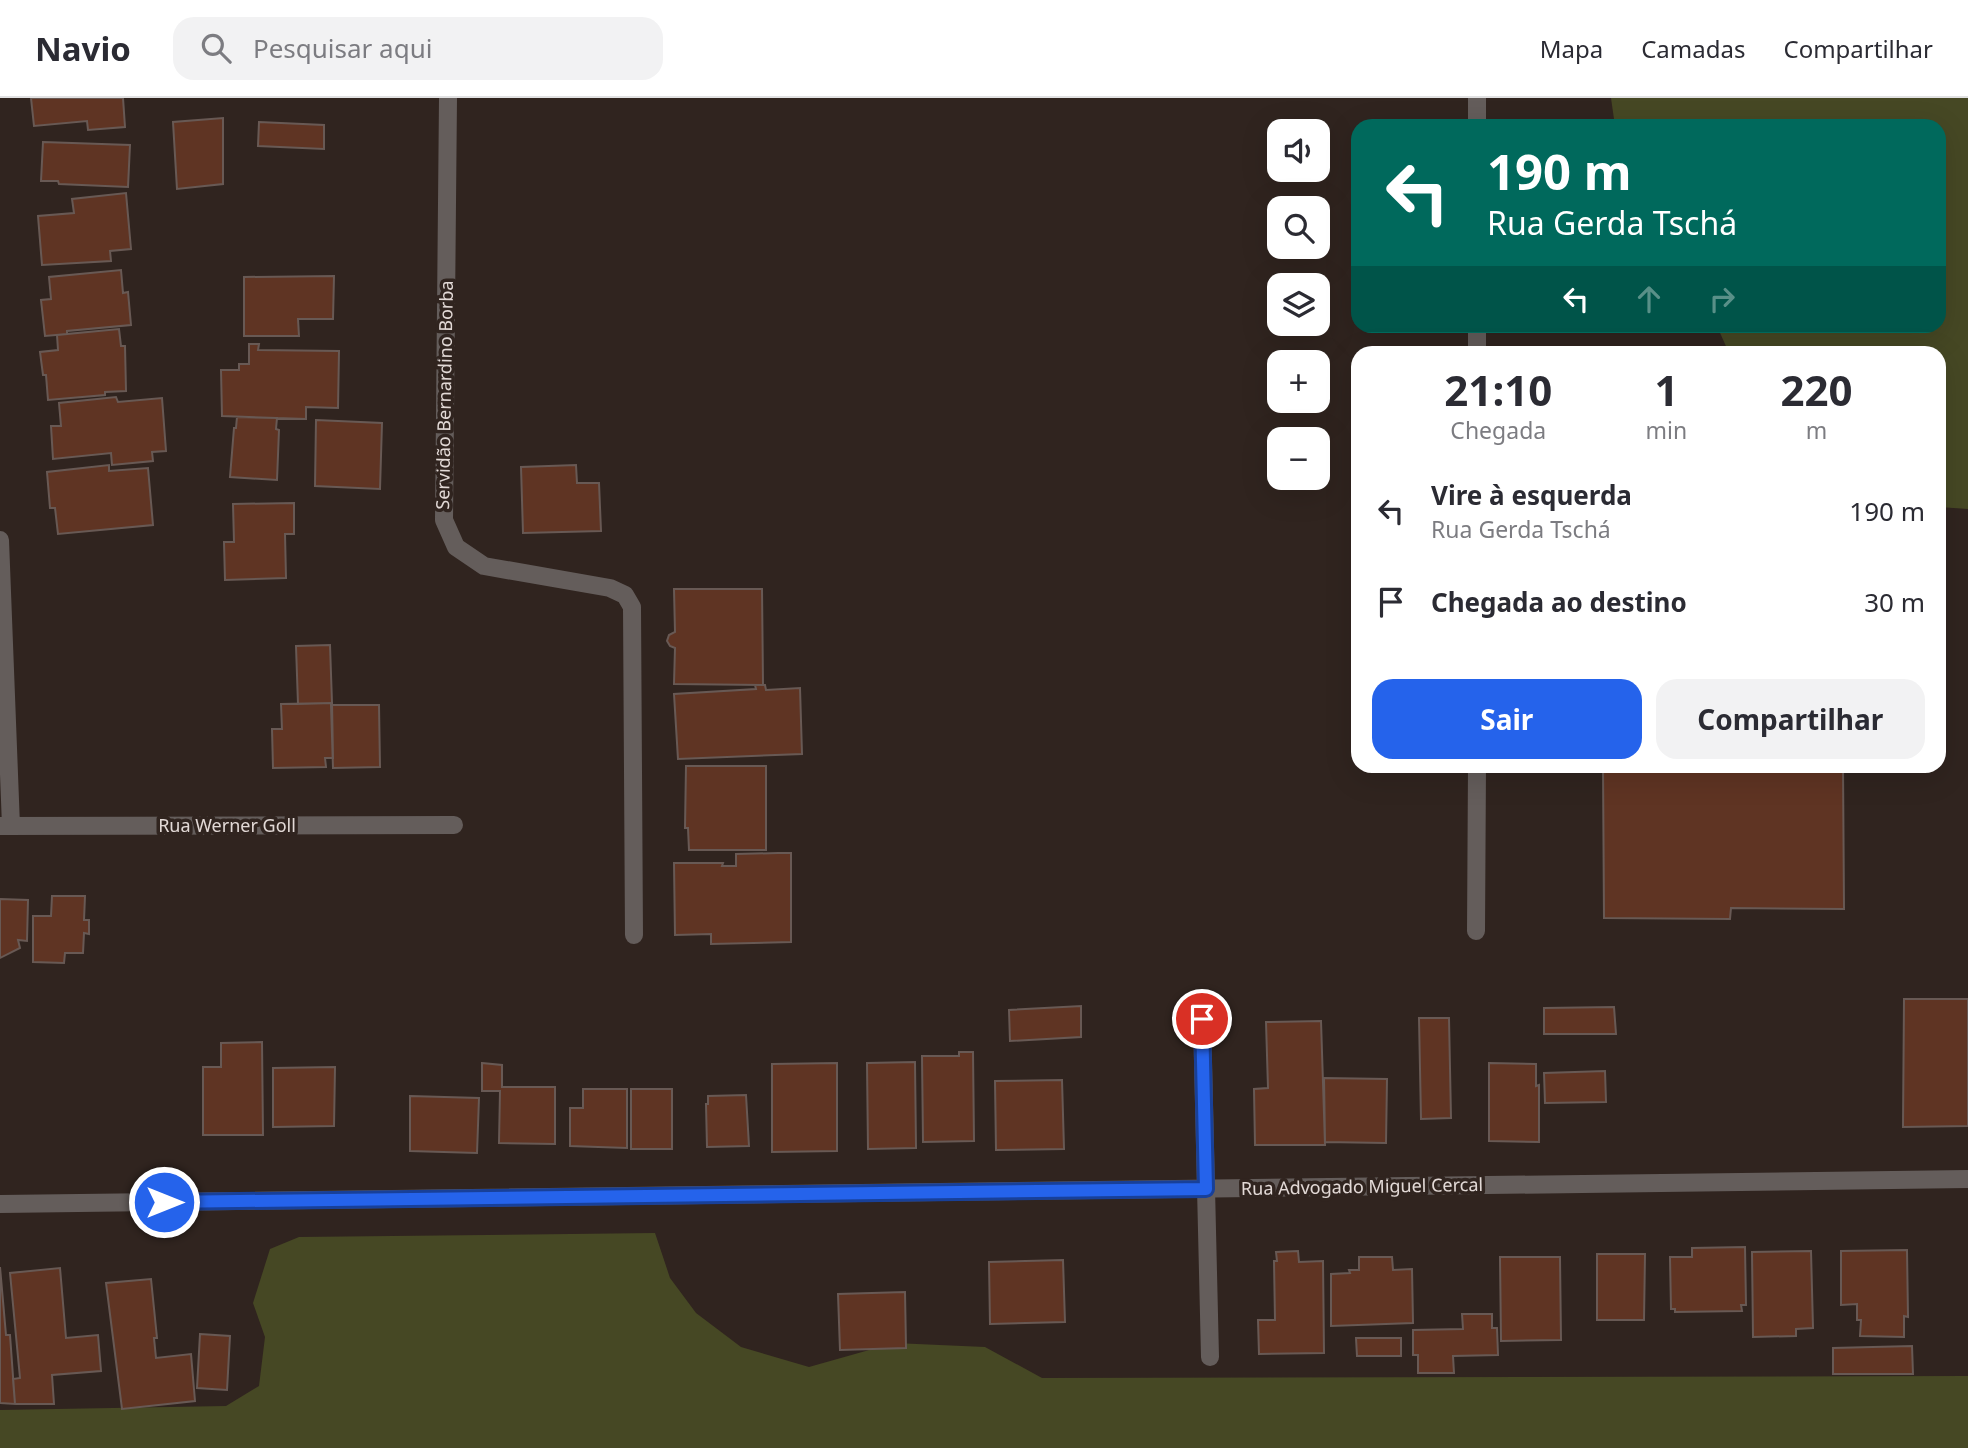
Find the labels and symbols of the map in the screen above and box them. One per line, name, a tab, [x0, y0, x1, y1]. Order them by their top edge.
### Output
street label: Servidão Bernardino Borba	[430, 280, 458, 510]
street label: Rua Werner Goll	[158, 813, 296, 837]
pin	[1172, 989, 1232, 1049]
position arrow	[127, 1165, 201, 1239]
street label: Rua Advogado Miguel Cercal	[1241, 1172, 1483, 1200]

